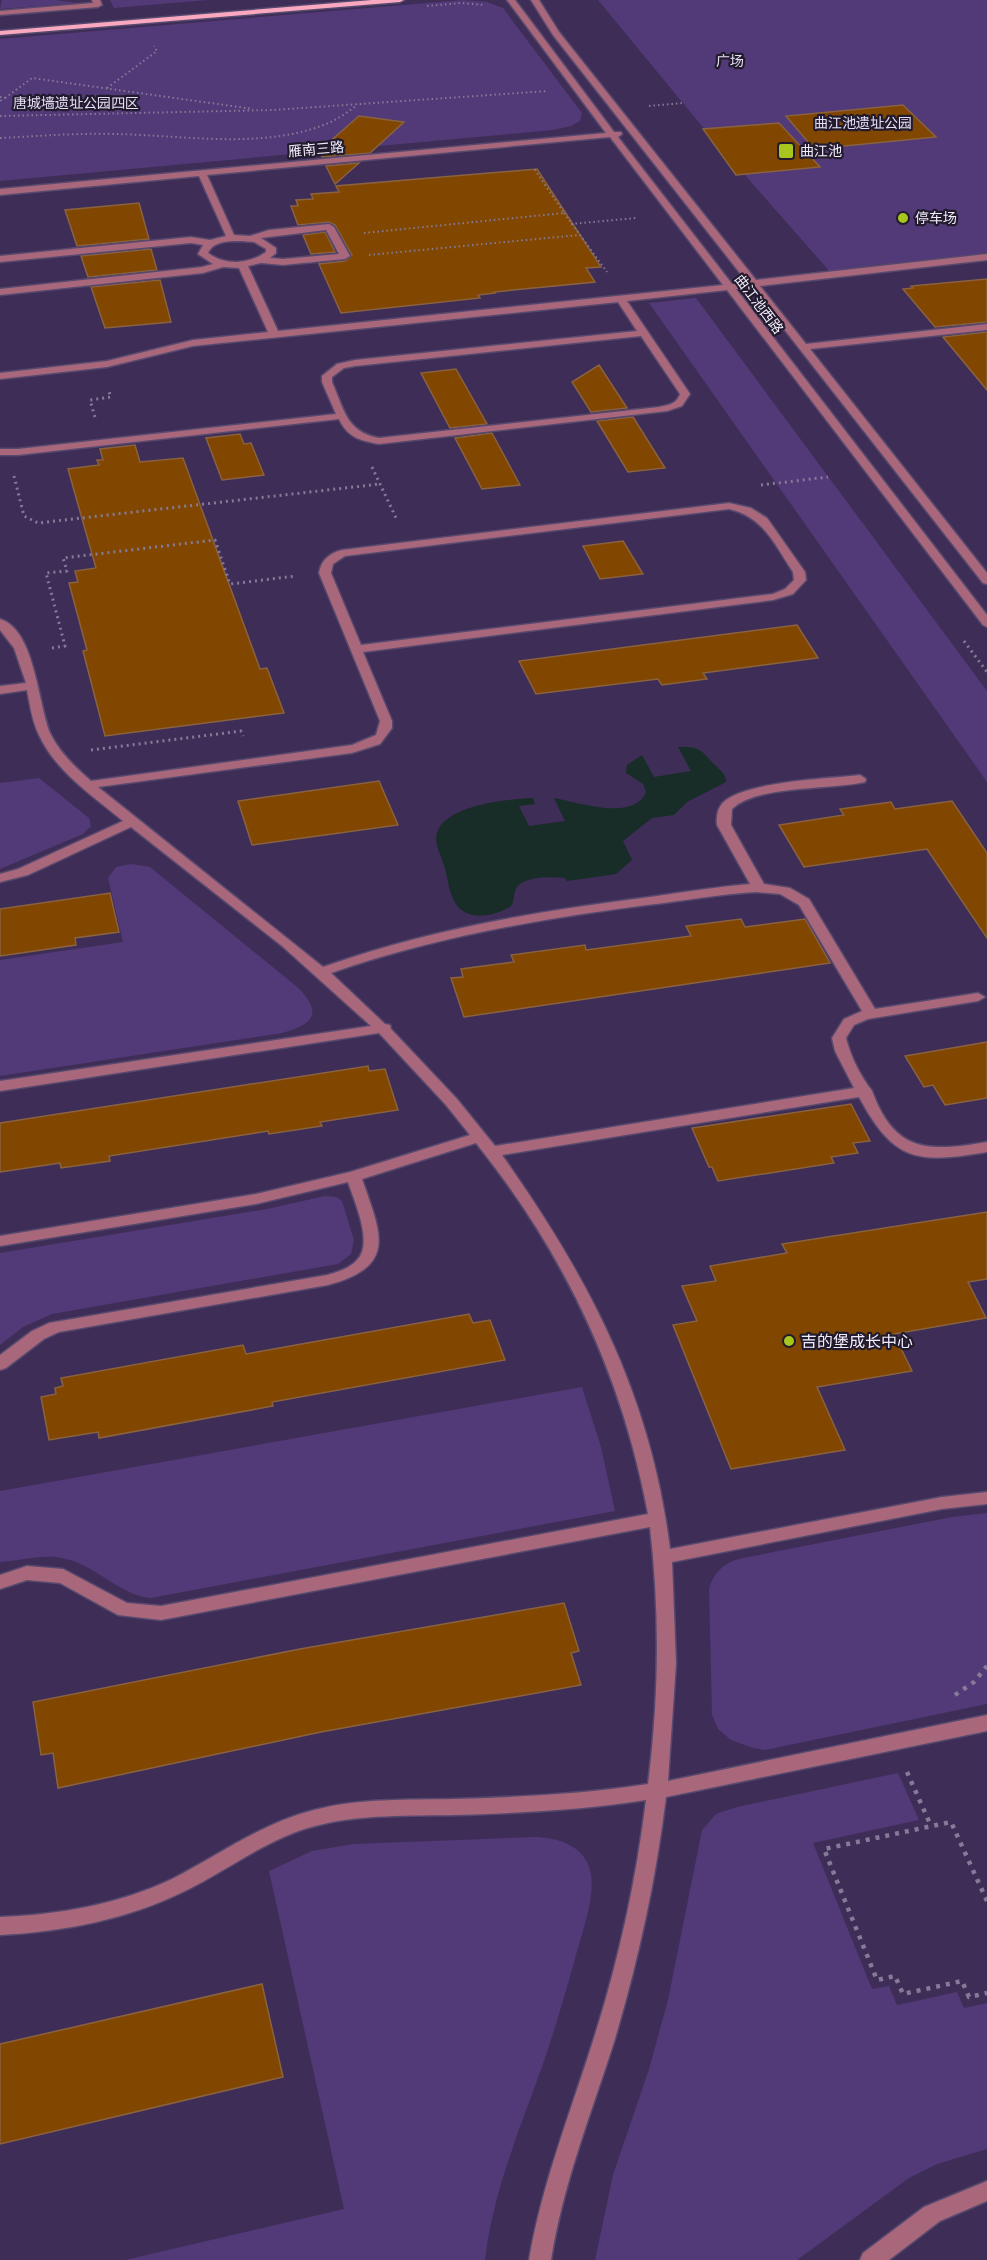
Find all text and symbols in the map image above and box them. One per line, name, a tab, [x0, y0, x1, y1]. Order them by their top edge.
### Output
park label: 广场	[716, 53, 744, 69]
park label: 唐城墙遗址公园四区	[13, 95, 139, 111]
park label: 曲江池遗址公园	[814, 115, 912, 131]
street label: 雁南三路	[287, 139, 345, 159]
marker: 曲江池	[777, 142, 795, 160]
place label: 曲江池	[800, 143, 842, 159]
place label: 停车场	[915, 210, 957, 226]
marker: 停车场	[896, 211, 910, 225]
street label: 曲江池西路	[732, 271, 786, 337]
place label: 吉的堡成长中心	[801, 1332, 913, 1351]
marker: 吉的堡成长中心	[782, 1334, 796, 1348]

